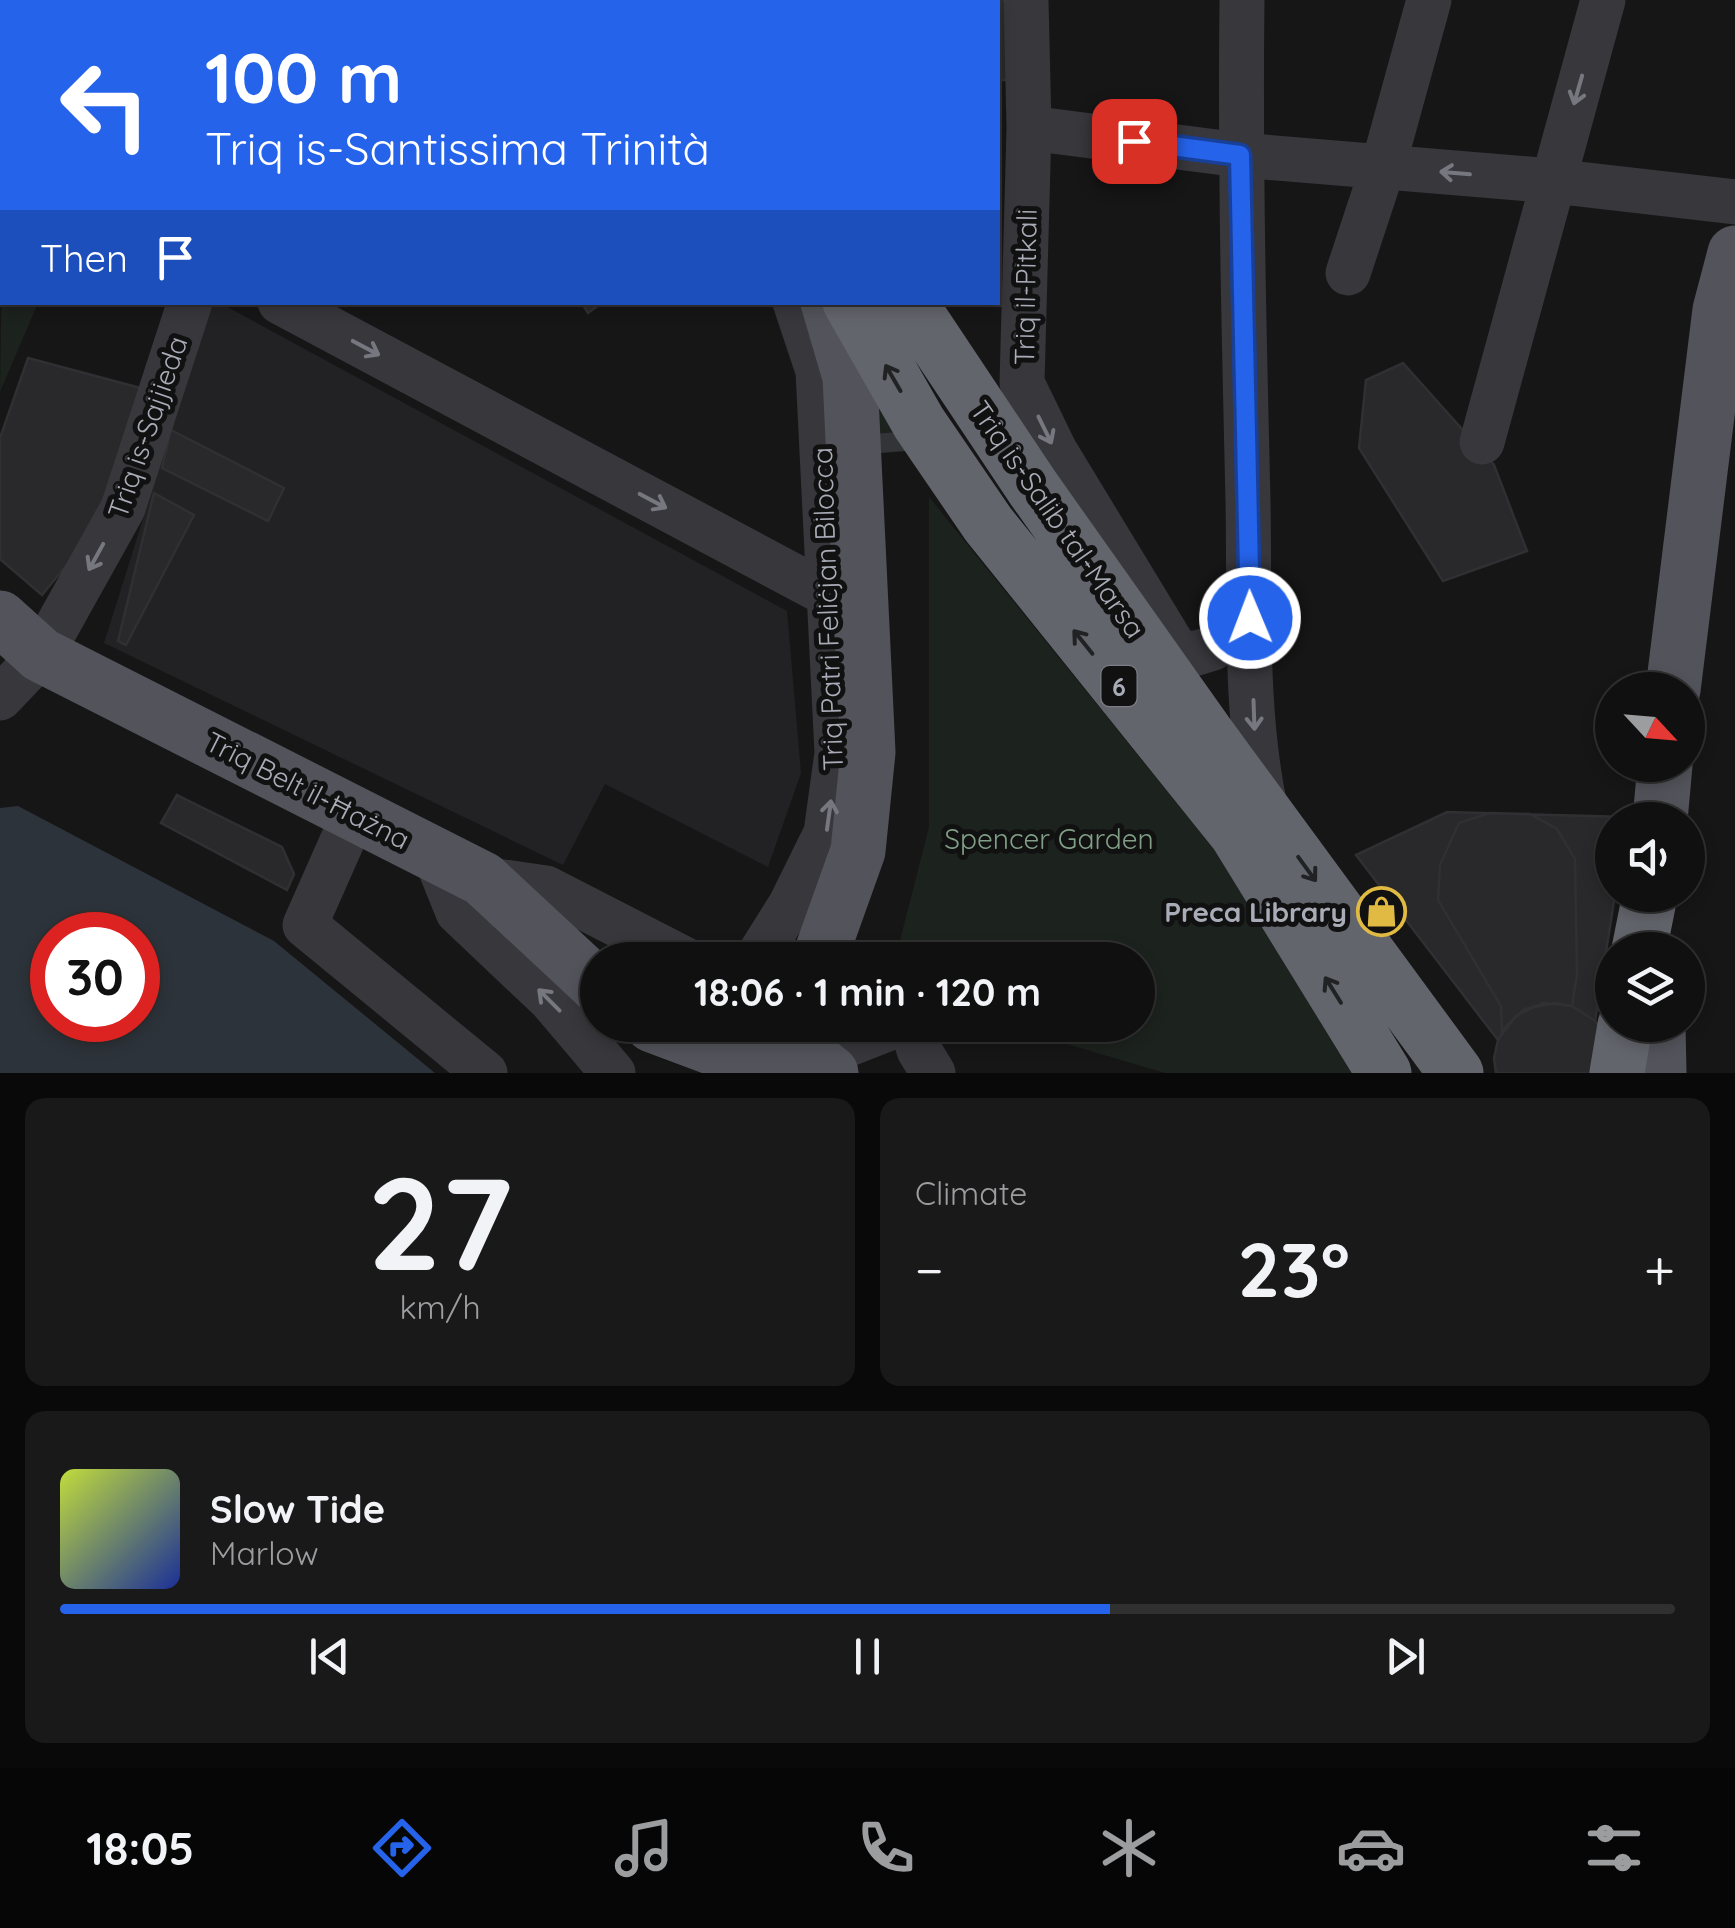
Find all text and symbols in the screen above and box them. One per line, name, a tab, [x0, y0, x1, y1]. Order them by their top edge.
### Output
text: 100 m	[205, 33, 402, 121]
icon: left	[40, 40, 170, 170]
one-way arrow	[1567, 74, 1586, 106]
pin	[1092, 99, 1177, 184]
icon: arrive	[1107, 114, 1162, 169]
text: Triq is-Santissima Trinità	[205, 120, 710, 176]
one-way arrow	[1440, 163, 1472, 182]
street label: Triq il-Pitkali	[1006, 208, 1044, 366]
icon: arrive	[148, 230, 203, 285]
text: Then	[40, 234, 128, 282]
street label: Triq is-Sajjieda	[99, 331, 195, 523]
one-way arrow	[350, 339, 380, 358]
one-way arrow	[883, 364, 903, 393]
street label: Triq is-Salib tal-Marsa	[963, 394, 1153, 644]
one-way arrow	[1036, 415, 1055, 444]
street label: Triq Patri Feliċjan Bilocca	[804, 447, 850, 771]
one-way arrow	[637, 492, 667, 511]
one-way arrow	[85, 542, 105, 572]
position arrow	[1198, 566, 1302, 670]
one-way arrow	[1072, 629, 1094, 655]
road number: 6	[1102, 666, 1136, 706]
north arrow	[1595, 672, 1705, 782]
map controls	[1595, 672, 1705, 1042]
one-way arrow	[1245, 699, 1264, 731]
street label: Triq Belt il-Ħażna	[200, 723, 416, 857]
one-way arrow	[820, 799, 838, 831]
button: sound	[1595, 802, 1705, 912]
park label: Spencer Garden	[944, 821, 1154, 856]
one-way arrow	[1296, 855, 1317, 882]
shop icon: Preca Library	[1356, 885, 1408, 937]
place label: Preca Library	[1164, 894, 1347, 929]
speed limit sign: 30	[30, 912, 160, 1042]
button: layers	[1595, 932, 1705, 1042]
text: 18:06 · 1 min · 120 m	[694, 968, 1041, 1016]
one-way arrow	[1323, 976, 1343, 1005]
one-way arrow	[538, 988, 562, 1012]
text: 27	[367, 1140, 513, 1303]
text: Climate	[915, 1173, 1027, 1213]
text: 23°	[1238, 1222, 1350, 1316]
text: −	[915, 1235, 944, 1304]
text: +	[1644, 1235, 1675, 1304]
text: km/h	[399, 1287, 481, 1327]
text: Slow Tide	[210, 1485, 385, 1533]
text: Marlow	[210, 1533, 319, 1573]
icon: previous	[302, 1629, 357, 1684]
icon: pause	[840, 1629, 895, 1684]
icon: next	[1378, 1629, 1433, 1684]
icon: directions	[367, 1813, 437, 1883]
icon: music	[609, 1813, 679, 1883]
icon: phone	[851, 1813, 921, 1883]
icon: climate	[1094, 1813, 1164, 1883]
icon: car	[1336, 1813, 1406, 1883]
icon: filters	[1579, 1813, 1649, 1883]
text: 18:05	[86, 1820, 194, 1876]

